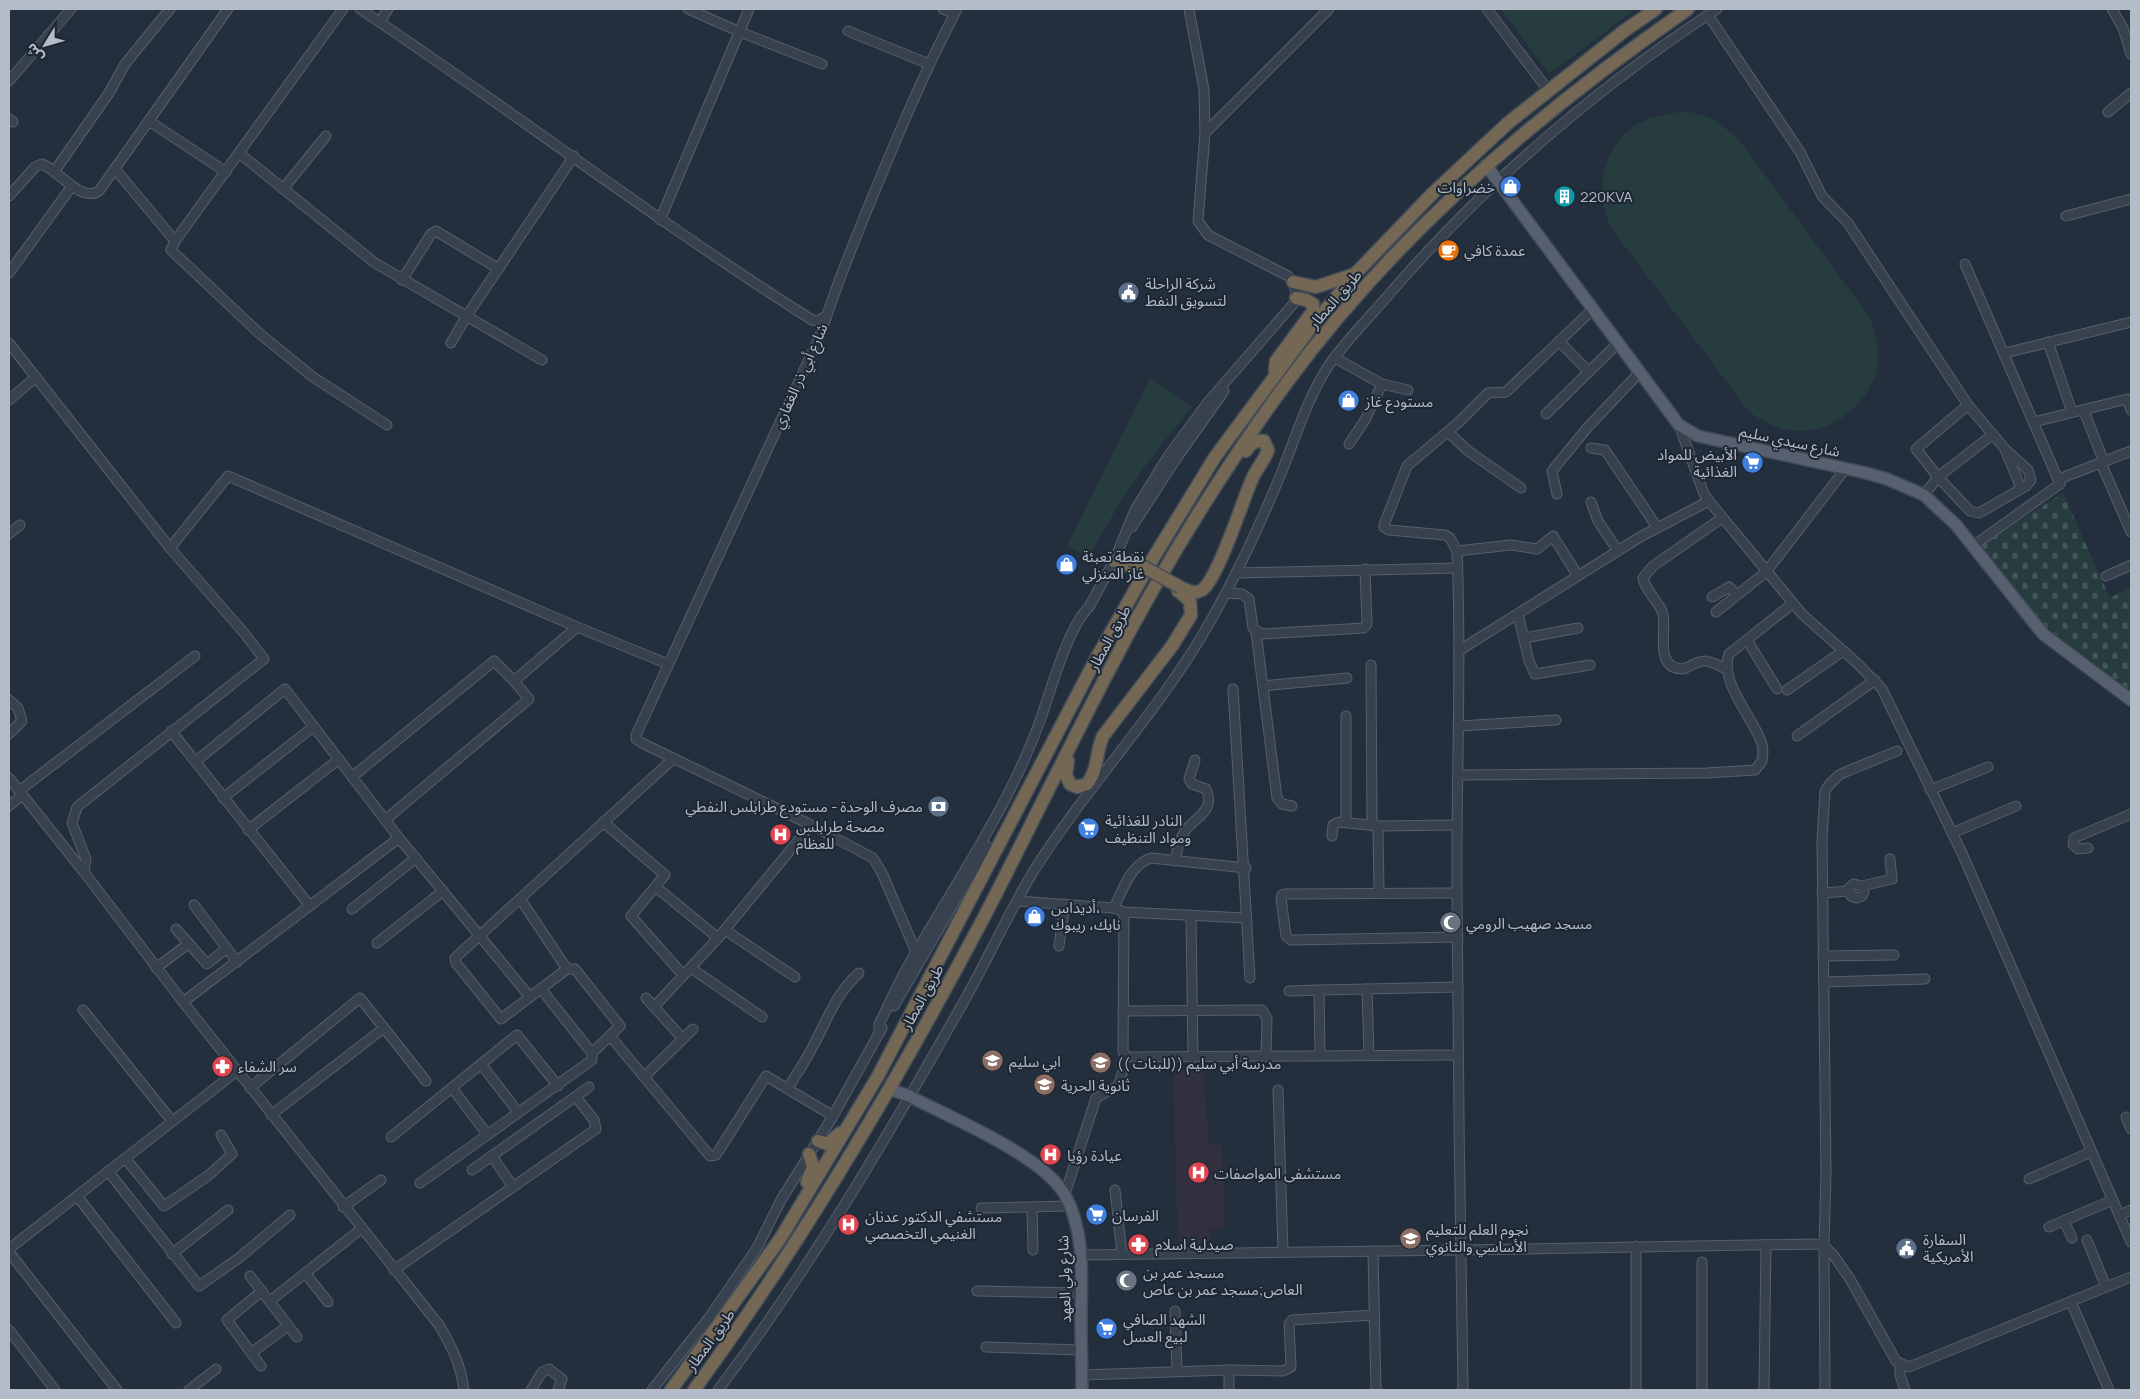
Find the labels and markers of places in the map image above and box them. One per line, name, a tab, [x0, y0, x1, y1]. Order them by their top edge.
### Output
shop icon: خضراوات	[1499, 175, 1523, 199]
place label: خضراوات	[1438, 177, 1495, 198]
building icon: 220KVA	[1552, 184, 1576, 208]
place label: 220KVA	[1580, 186, 1633, 207]
cafe icon: عمدة كافي	[1436, 238, 1460, 262]
place label: عمدة كافي	[1464, 240, 1526, 262]
place label: شركة الراحلة لتسويق النفط	[1145, 273, 1227, 311]
public building icon: شركة الراحلة لتسويق النفط	[1117, 280, 1141, 304]
shop icon: مستودع غاز	[1337, 389, 1361, 413]
place label: مستودع غاز	[1364, 391, 1433, 414]
place label: الأبيض للمواد الغذائية	[1657, 444, 1737, 482]
supermarket icon: الأبيض للمواد الغذائية	[1741, 451, 1765, 475]
place label: نقطة تعبئة غاز المنزلي	[1082, 546, 1145, 585]
shop icon: نقطة تعبئة غاز المنزلي	[1054, 553, 1078, 577]
bank icon: مصرف الوحدة - مستودع طرابلس النفطي	[927, 794, 951, 818]
place label: مصرف الوحدة - مستودع طرابلس النفطي	[685, 796, 923, 819]
place label: النادر للغذائية ومواد التنظيف	[1105, 810, 1191, 848]
place label: مصحة طرابلس للعظام	[796, 816, 885, 855]
supermarket icon: النادر للغذائية ومواد التنظيف	[1077, 817, 1101, 841]
hospital icon: مصحة طرابلس للعظام	[768, 823, 792, 847]
place label: أديداس، نايك، ريبوك	[1051, 897, 1121, 935]
shop icon: أديداس، نايك، ريبوك	[1023, 904, 1047, 928]
mosque icon: مسجد صهيب الرومي	[1438, 911, 1462, 935]
place label: مسجد صهيب الرومي	[1466, 913, 1592, 935]
school or university icon: ابي سليم	[981, 1049, 1005, 1073]
place label: ابي سليم	[1009, 1051, 1061, 1073]
school or university icon: مدرسة أبي سليم ((للبنات ))	[1089, 1051, 1113, 1075]
place label: مدرسة أبي سليم ((للبنات ))	[1117, 1053, 1281, 1075]
pharmacy icon: سر الشفاء	[210, 1054, 234, 1078]
place label: سر الشفاء	[238, 1056, 297, 1077]
school or university icon: ثانوية الحرية	[1033, 1073, 1057, 1097]
place label: ثانوية الحرية	[1061, 1075, 1130, 1096]
hospital icon: عيادة رؤيا	[1039, 1143, 1063, 1167]
place label: عيادة رؤيا	[1067, 1145, 1122, 1166]
hospital icon: مستشفى المواصفات	[1186, 1161, 1210, 1185]
place label: مستشفى المواصفات	[1214, 1163, 1341, 1184]
supermarket icon: الفرسان	[1084, 1203, 1108, 1227]
place label: الفرسان	[1112, 1205, 1159, 1226]
place label: مستشفي الدكتور عدنان الغنيمي التخصصي	[865, 1206, 1002, 1245]
hospital icon: مستشفي الدكتور عدنان الغنيمي التخصصي	[837, 1213, 861, 1237]
place label: نجوم العلم للتعليم الأساسي والثانوي	[1426, 1219, 1528, 1258]
school or university icon: نجوم العلم للتعليم الأساسي والثانوي	[1398, 1226, 1422, 1250]
place label: السفارة الأمريكية	[1923, 1229, 1974, 1267]
pharmacy icon: صيدلية اسلام	[1127, 1232, 1151, 1256]
place label: صيدلية اسلام	[1155, 1234, 1233, 1256]
public building icon: السفارة الأمريكية	[1895, 1236, 1919, 1260]
place label: مسجد عمر بن العاص;مسجد عمر بن عاص	[1143, 1262, 1303, 1300]
mosque icon: مسجد عمر بن العاص;مسجد عمر بن عاص	[1115, 1269, 1139, 1293]
place label: الشهد الصافي لبيع العسل	[1123, 1309, 1206, 1349]
supermarket icon: الشهد الصافي لبيع العسل	[1095, 1316, 1119, 1340]

